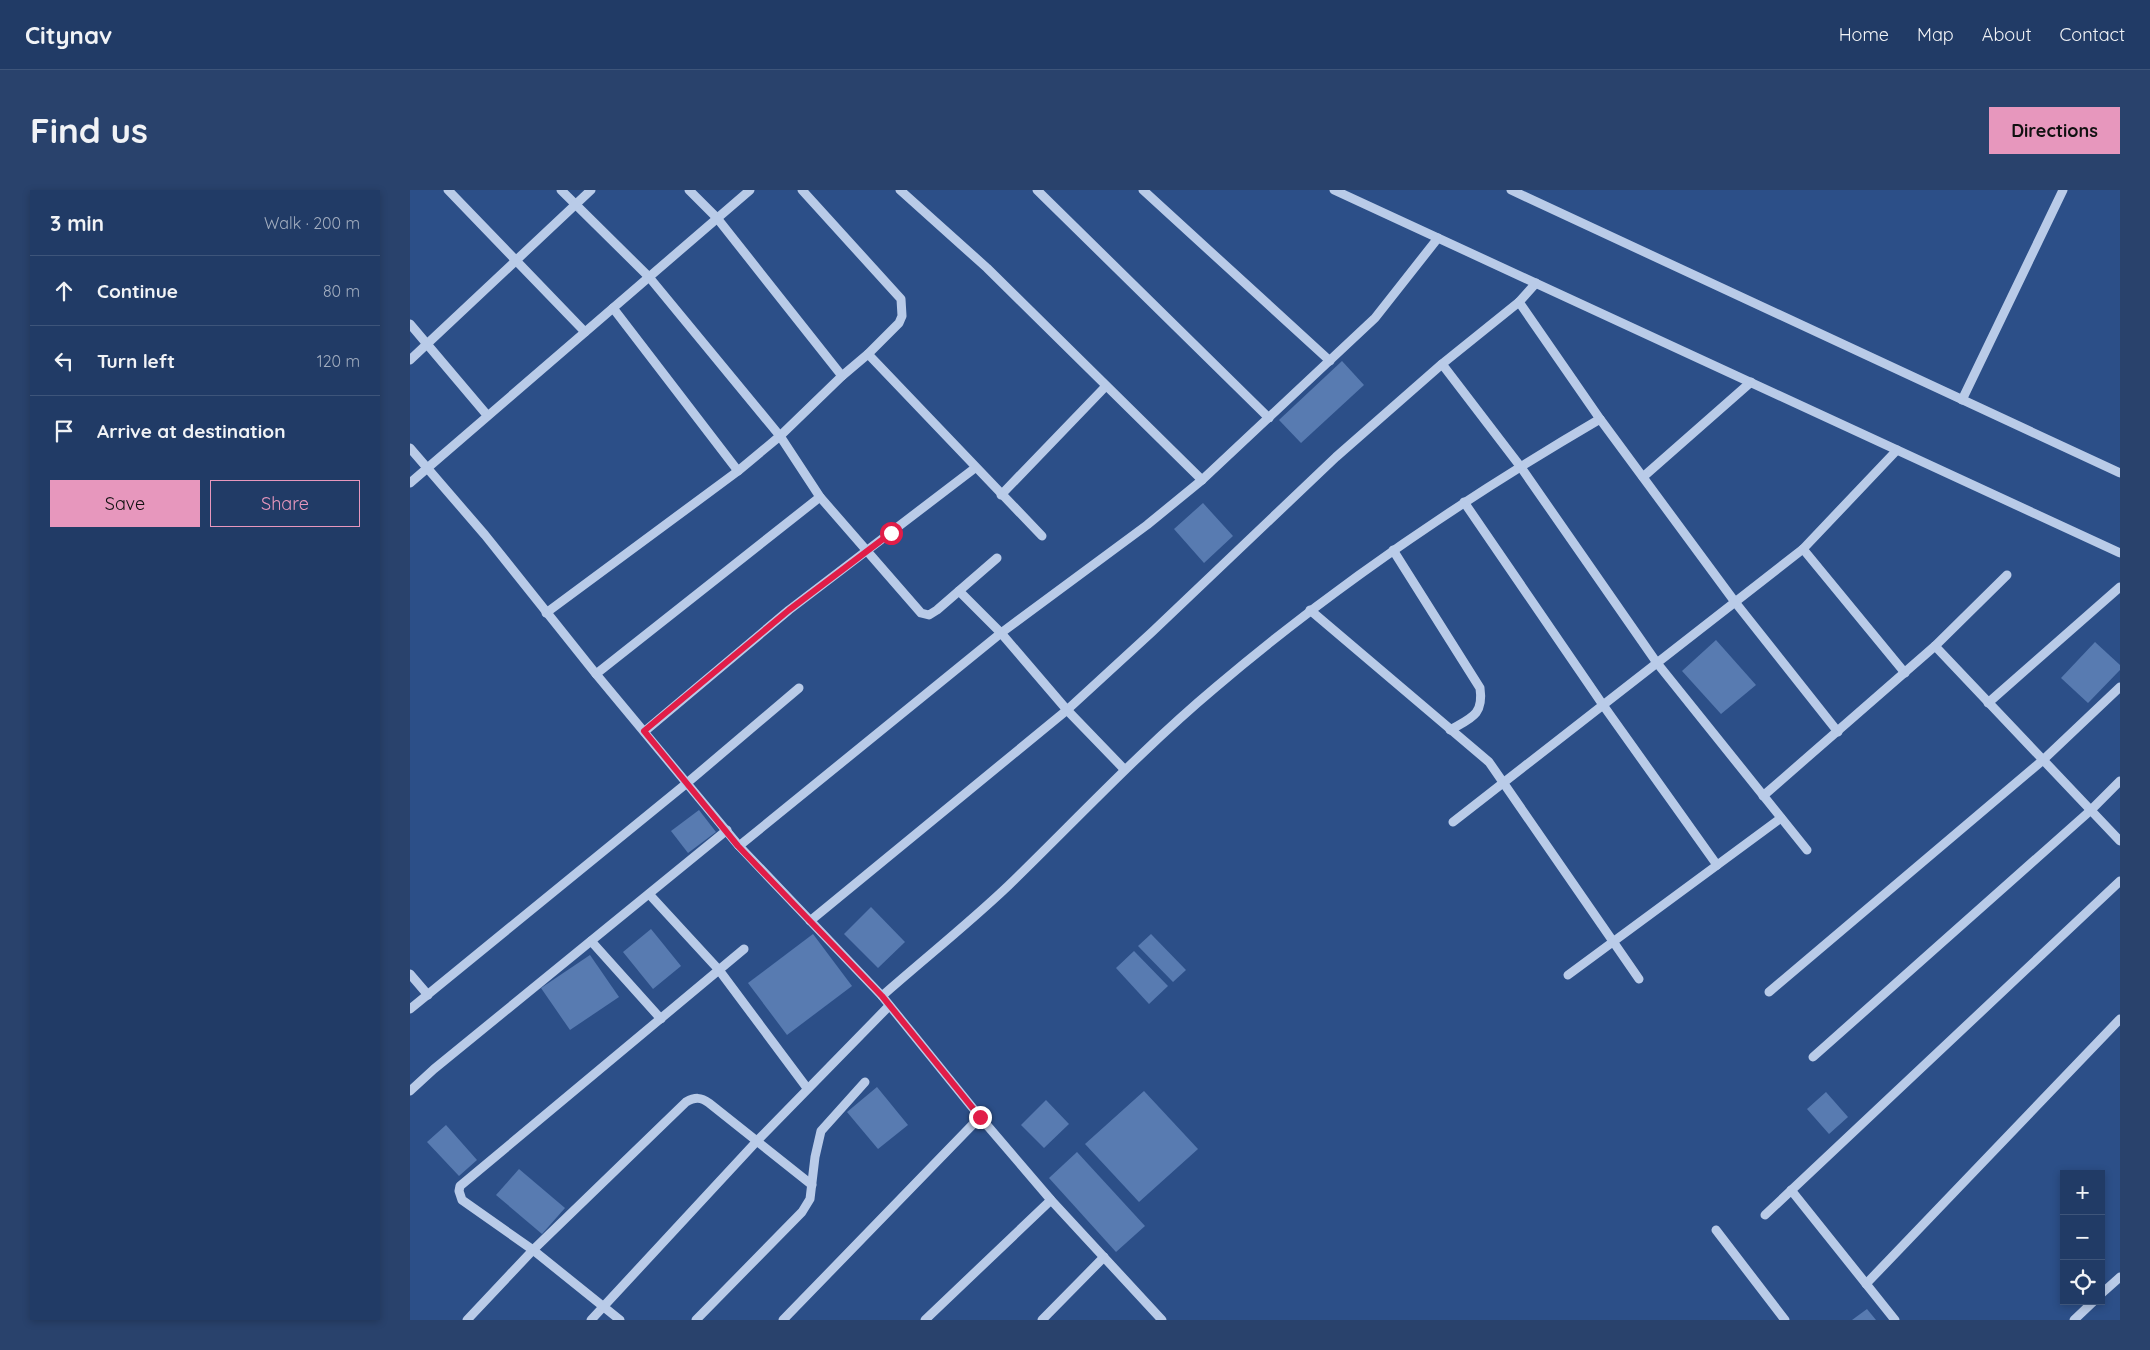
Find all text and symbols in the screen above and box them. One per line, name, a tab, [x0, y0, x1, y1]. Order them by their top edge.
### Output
text: Citynav	[25, 20, 112, 50]
text: Home	[1839, 23, 1889, 46]
text: Map	[1917, 23, 1954, 46]
text: About	[1982, 23, 2032, 46]
text: Contact	[2060, 23, 2125, 46]
button: Directions	[1989, 107, 2120, 154]
text: Find us	[30, 108, 148, 152]
text: 3 min	[50, 210, 104, 236]
text: Walk · 200 m	[264, 213, 360, 233]
icon: ahead	[50, 277, 78, 305]
text: Continue	[97, 279, 178, 303]
text: 80 m	[323, 281, 360, 301]
icon: left	[50, 347, 78, 375]
text: Turn left	[97, 349, 175, 373]
text: 120 m	[317, 351, 360, 371]
icon: arrive	[50, 417, 78, 445]
text: Arrive at destination	[97, 419, 286, 443]
button: Save	[50, 480, 200, 527]
button: Share	[210, 480, 360, 527]
route start	[880, 522, 903, 545]
route end	[969, 1106, 992, 1129]
map controls	[2060, 1170, 2105, 1305]
button: +	[2060, 1170, 2105, 1215]
button: −	[2060, 1215, 2105, 1260]
button: locate	[2060, 1260, 2105, 1305]

